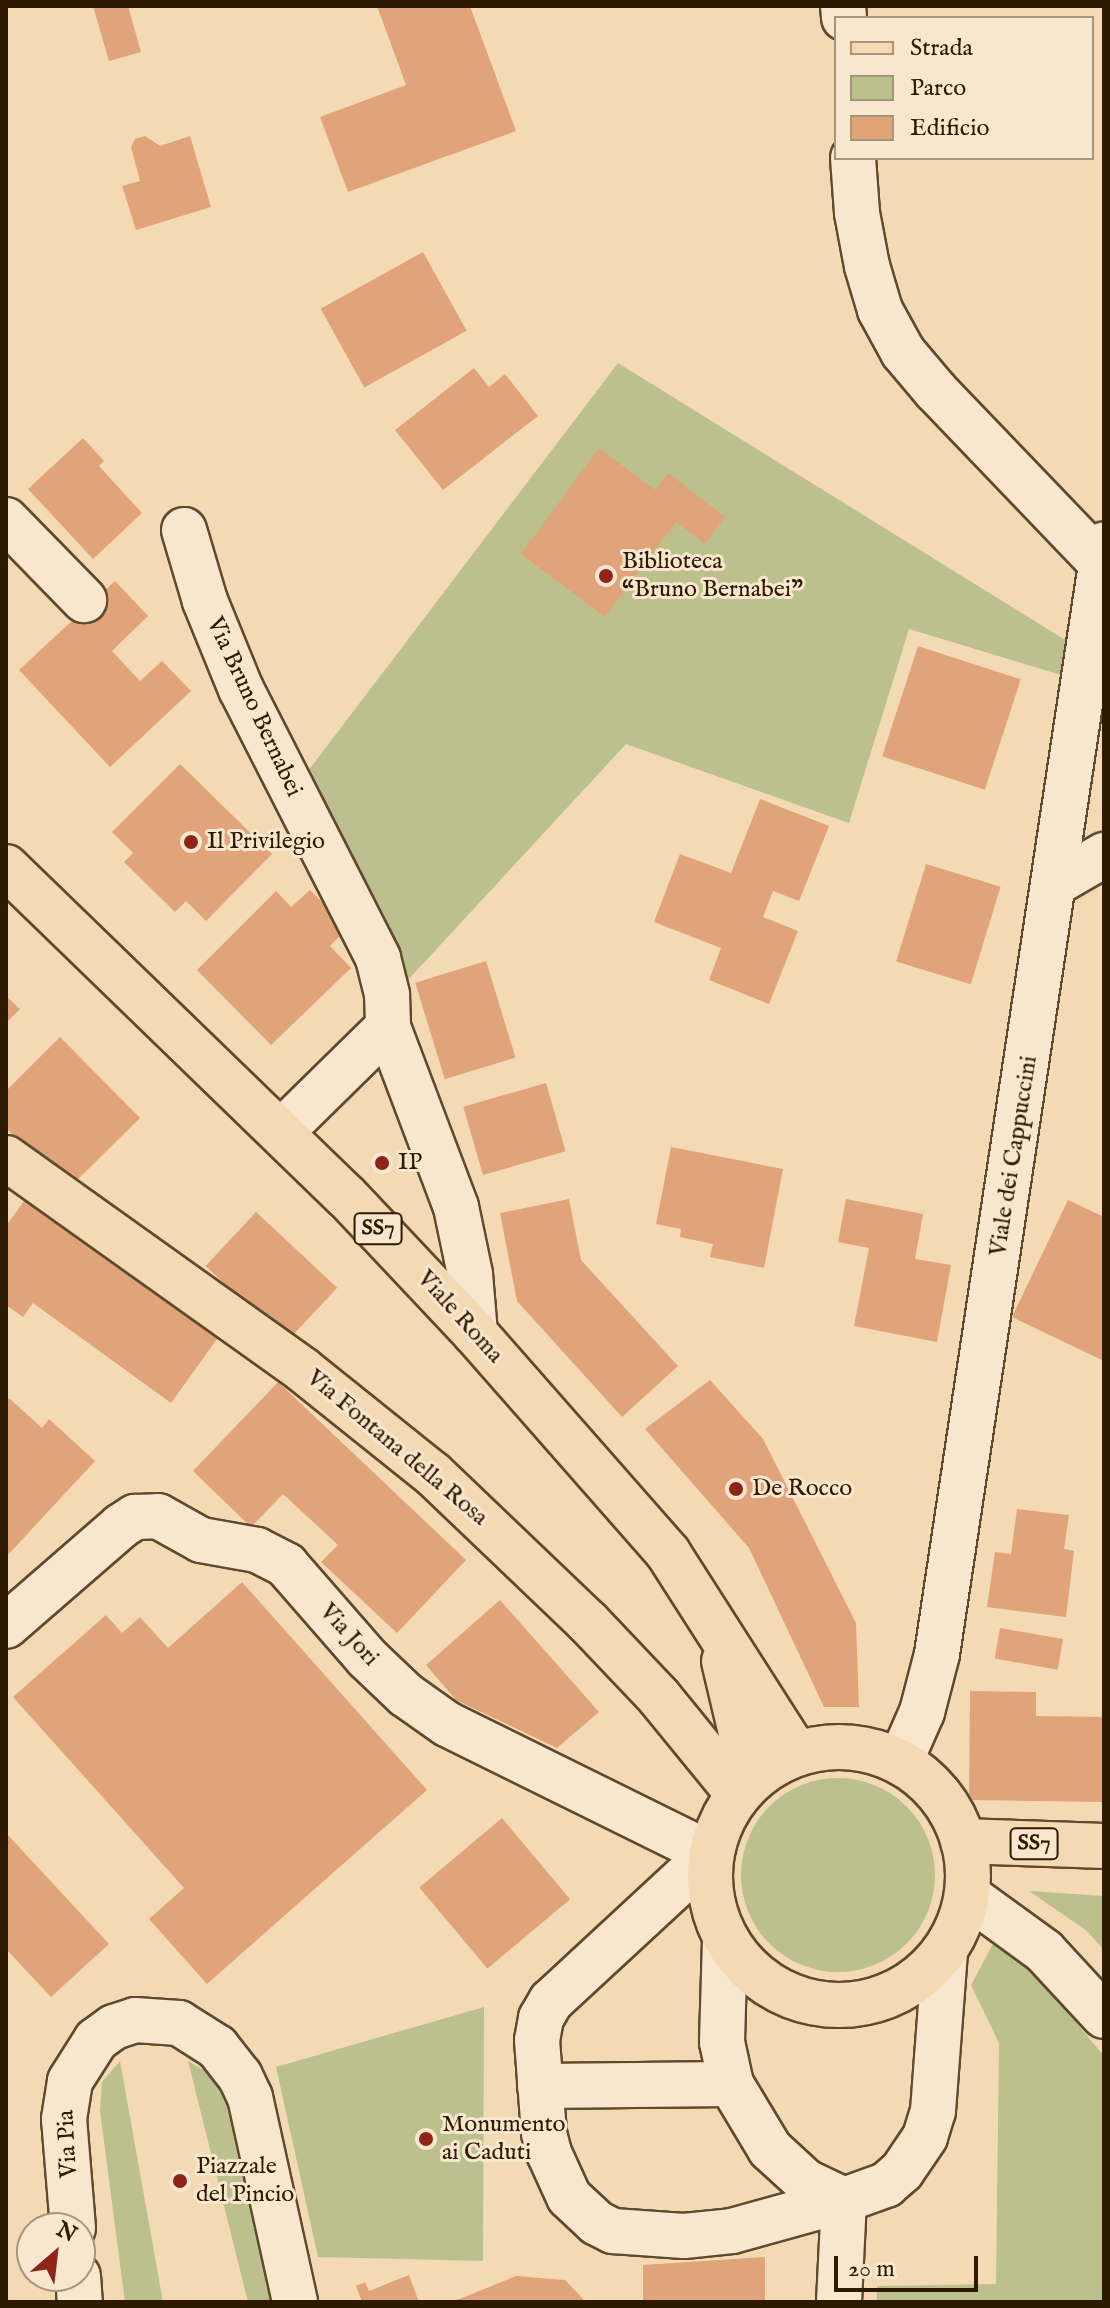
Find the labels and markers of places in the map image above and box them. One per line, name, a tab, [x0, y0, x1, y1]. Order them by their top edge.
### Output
place label: Biblioteca “Bruno Bernabei”	[622, 548, 803, 604]
marker: Biblioteca “Bruno Bernabei”	[597, 567, 615, 585]
place label: Il Privilegio	[207, 828, 325, 856]
marker: Il Privilegio	[182, 833, 200, 851]
place label: IP	[398, 1149, 422, 1177]
marker: IP	[373, 1154, 391, 1172]
place label: De Rocco	[752, 1475, 852, 1503]
marker: De Rocco	[727, 1480, 745, 1498]
place label: Monumento ai Caduti	[442, 2111, 566, 2167]
marker: Monumento ai Caduti	[417, 2130, 435, 2148]
place label: Piazzale del Pincio	[196, 2153, 294, 2209]
marker: Piazzale del Pincio	[171, 2172, 189, 2190]

